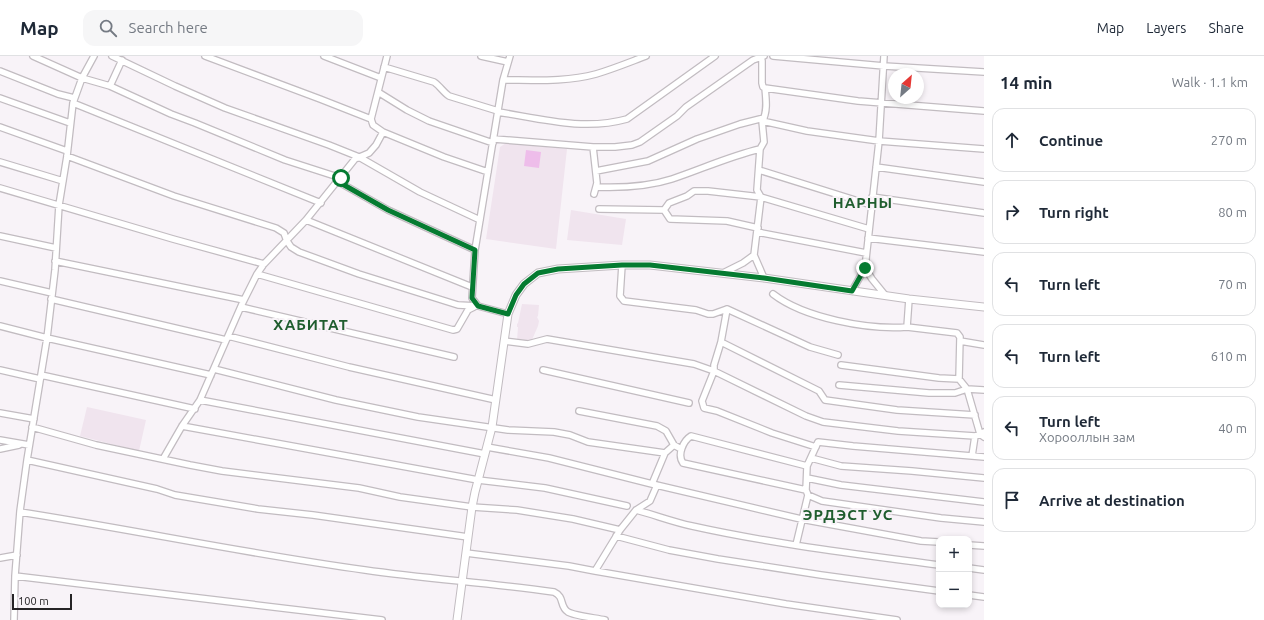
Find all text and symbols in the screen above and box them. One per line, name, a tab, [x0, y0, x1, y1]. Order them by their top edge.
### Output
search box	[83, 10, 363, 46]
text: Map	[20, 17, 59, 39]
icon: search	[97, 17, 119, 39]
text: Search here	[129, 19, 208, 36]
text: Map	[1097, 20, 1124, 36]
text: Layers	[1146, 20, 1186, 36]
text: Share	[1208, 20, 1244, 36]
north arrow	[888, 68, 924, 104]
text: 14 min	[1000, 73, 1053, 92]
text: Walk · 1.1 km	[1172, 75, 1248, 89]
icon: ahead	[1001, 129, 1023, 151]
text: Continue	[1039, 132, 1103, 149]
text: 270 m	[1211, 133, 1247, 147]
route start	[332, 169, 350, 187]
district label: НАРНЫ	[833, 194, 893, 211]
icon: right	[1001, 201, 1023, 223]
text: Turn right	[1039, 204, 1109, 221]
text: 80 m	[1218, 205, 1247, 219]
route end	[856, 259, 874, 277]
icon: left	[1001, 273, 1023, 295]
text: Turn left	[1039, 276, 1100, 293]
text: 70 m	[1218, 277, 1247, 291]
district label: ХАБИТАТ	[273, 316, 349, 333]
icon: left	[1001, 345, 1023, 367]
text: Turn left	[1039, 348, 1100, 365]
text: 610 m	[1211, 349, 1247, 363]
text: Turn left	[1039, 413, 1100, 430]
icon: left	[1001, 417, 1023, 439]
text: 40 m	[1218, 421, 1247, 435]
text: Хорооллын зам	[1039, 430, 1135, 444]
icon: arrive	[1001, 489, 1023, 511]
text: Arrive at destination	[1039, 492, 1185, 509]
district label: ЭРДЭСТ УС	[803, 506, 893, 523]
map controls	[936, 536, 972, 608]
button: +	[936, 536, 972, 572]
button: −	[936, 572, 972, 608]
scale bar	[12, 592, 72, 611]
text: 100 m	[18, 595, 49, 607]

